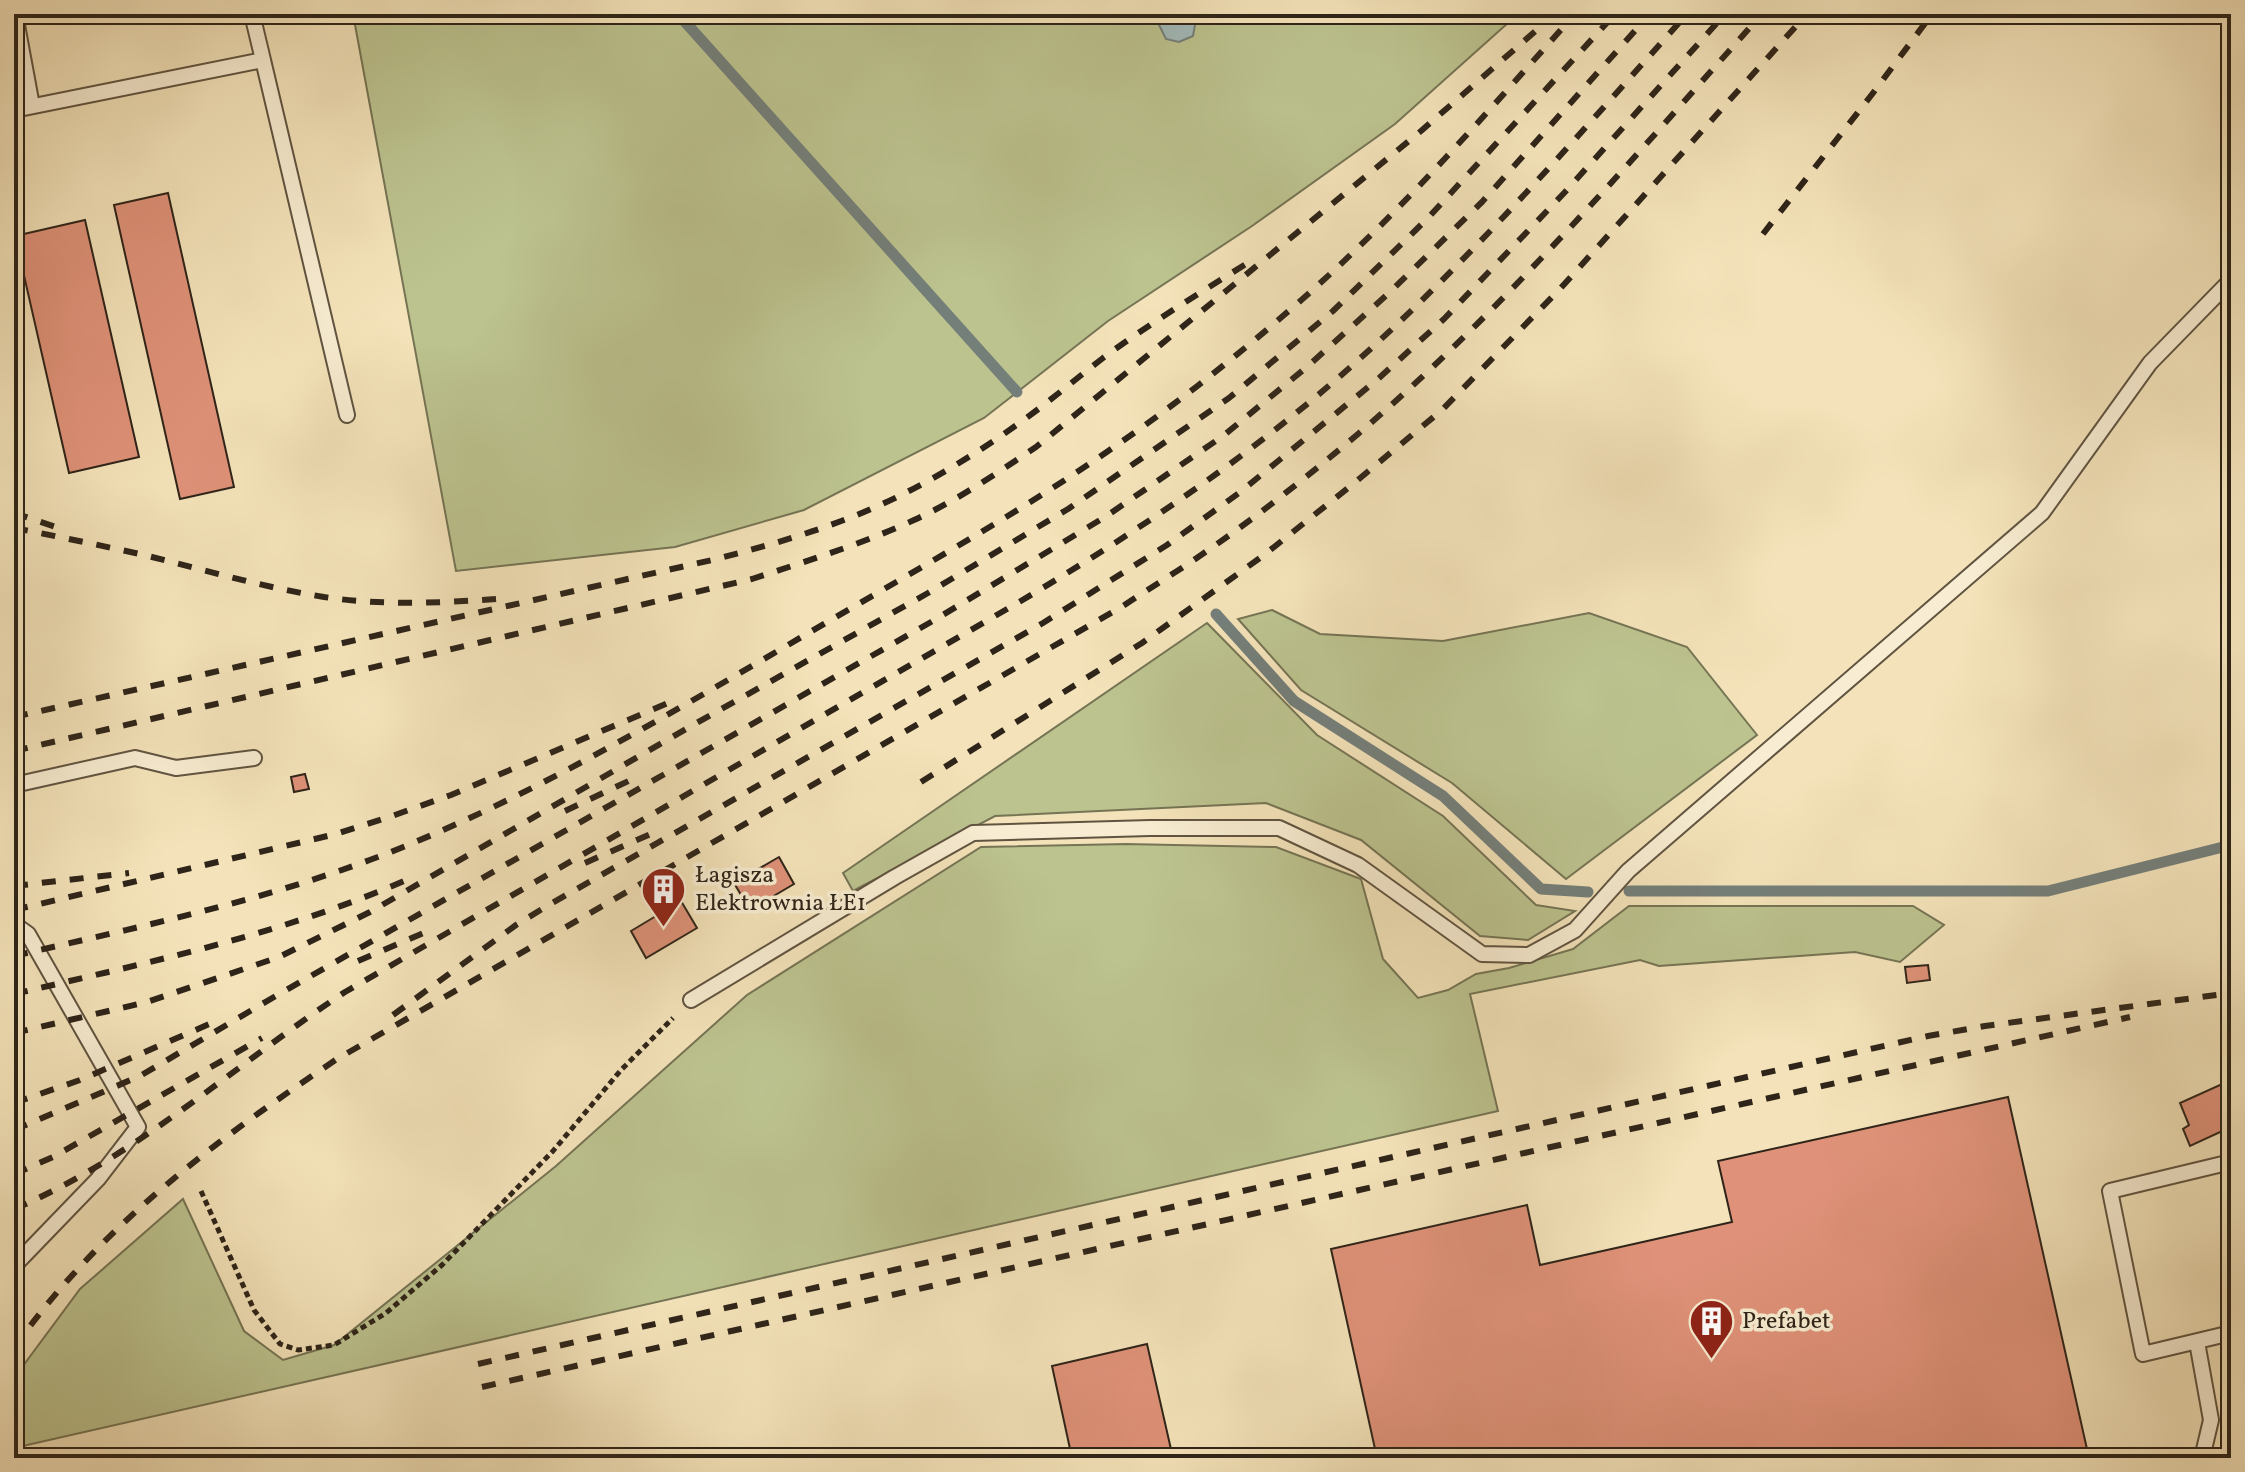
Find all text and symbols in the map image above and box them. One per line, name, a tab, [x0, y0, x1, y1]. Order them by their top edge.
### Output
place label: Łagisza Elektrownia ŁE1	[695, 859, 866, 921]
building icon: Łagisza Elektrownia ŁE1	[640, 866, 688, 929]
building icon: Prefabet	[1687, 1298, 1735, 1361]
place label: Prefabet	[1742, 1305, 1830, 1339]

